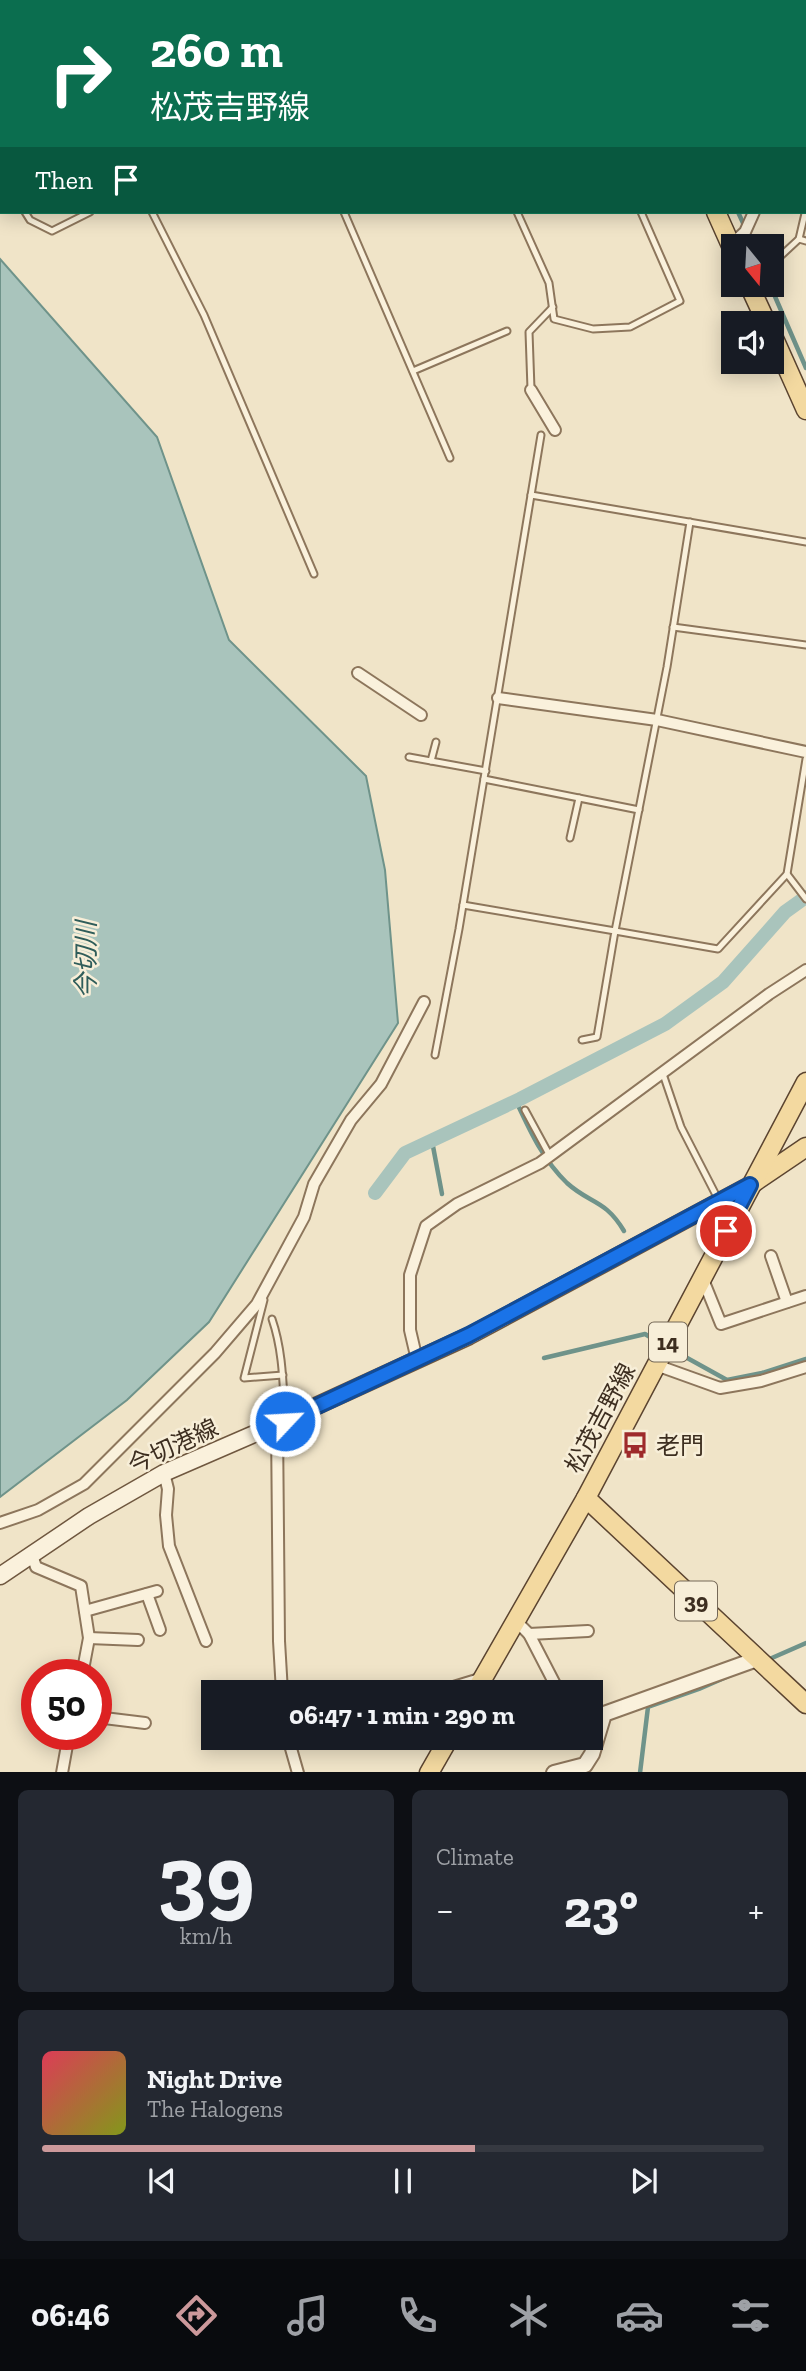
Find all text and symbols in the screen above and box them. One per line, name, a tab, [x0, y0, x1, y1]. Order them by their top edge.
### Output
text: 260 m	[150, 21, 283, 80]
icon: right	[35, 28, 126, 119]
text: 松茂吉野線	[150, 88, 310, 126]
icon: arrive	[107, 161, 145, 199]
text: Then	[35, 164, 93, 196]
north arrow	[721, 234, 784, 298]
map controls	[721, 234, 784, 374]
button: sound	[721, 311, 784, 374]
water label: 今切川	[70, 918, 102, 999]
pin	[696, 1201, 756, 1261]
icon: arrive	[707, 1212, 745, 1250]
road number: 14	[649, 1322, 687, 1362]
street label: 松茂吉野線	[559, 1358, 641, 1478]
position arrow	[248, 1384, 322, 1458]
street label: 今切港線	[123, 1413, 223, 1479]
bus stop icon: 老門	[620, 1430, 650, 1460]
place label: 老門	[656, 1431, 704, 1460]
road number: 39	[675, 1582, 717, 1620]
speed limit sign: 50	[21, 1659, 112, 1750]
text: 06:47 · 1 min · 290 m	[289, 1699, 515, 1731]
text: 39	[157, 1822, 255, 1931]
text: Climate	[436, 1843, 514, 1871]
text: 23°	[564, 1878, 638, 1940]
text: −	[436, 1887, 454, 1933]
text: +	[748, 1887, 764, 1933]
text: km/h	[180, 1922, 232, 1950]
text: Night Drive	[147, 2063, 282, 2095]
text: The Halogens	[147, 2095, 283, 2123]
icon: previous	[143, 2162, 181, 2200]
icon: pause	[384, 2162, 422, 2200]
icon: next	[625, 2162, 663, 2200]
icon: directions	[172, 2291, 221, 2340]
icon: music	[283, 2291, 332, 2340]
icon: phone	[393, 2291, 442, 2340]
icon: climate	[504, 2291, 553, 2340]
icon: car	[615, 2291, 664, 2340]
icon: filters	[726, 2291, 775, 2340]
text: 06:46	[31, 2296, 110, 2334]

